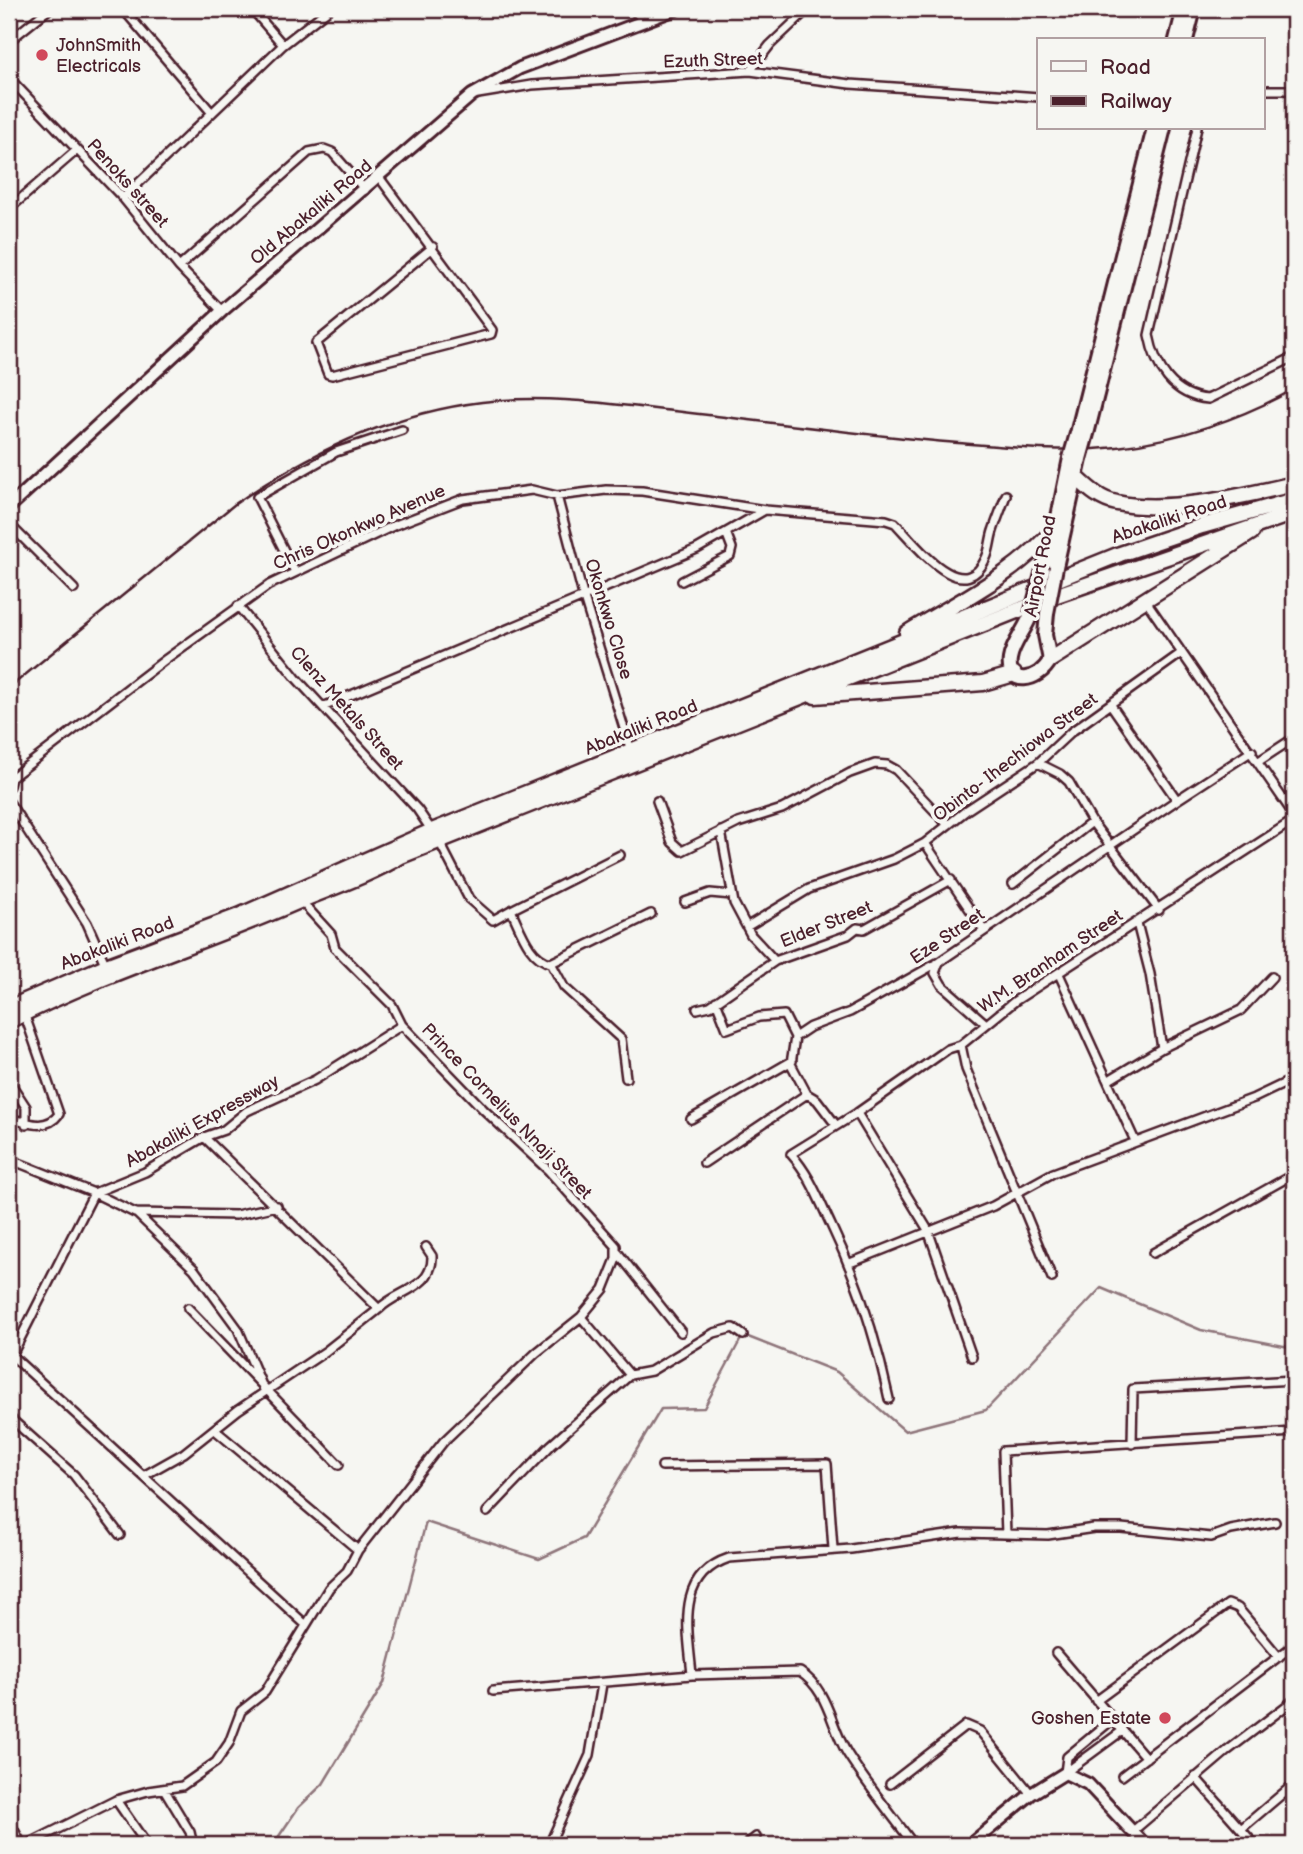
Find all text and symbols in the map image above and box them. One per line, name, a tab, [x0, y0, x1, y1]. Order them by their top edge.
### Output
place label: JohnSmith Electricals	[56, 35, 141, 77]
legend	[1037, 38, 1264, 130]
marker: JohnSmith Electricals	[34, 47, 50, 63]
street label: Ezuth Street	[663, 48, 764, 73]
text: Road	[1100, 55, 1151, 80]
text: Railway	[1100, 89, 1172, 114]
street label: Penoks street	[82, 135, 173, 232]
street label: Old Abakaliki Road	[246, 155, 376, 269]
street label: Chris Okonkwo Avenue	[270, 480, 449, 575]
street label: Abakaliki Road	[1109, 491, 1229, 548]
street label: Airport Road	[1020, 514, 1061, 619]
street label: Okonkwo Close	[580, 556, 637, 682]
street label: Clenz Metals Street	[286, 642, 408, 775]
street label: Obinto- Ihechiowa Street	[929, 688, 1102, 826]
street label: Abakaliki Road	[582, 695, 701, 760]
street label: Elder Street	[777, 896, 876, 952]
street label: Eze Street	[906, 904, 989, 969]
street label: W.M. Branham Street	[974, 905, 1127, 1018]
street label: Abakaliki Road	[58, 912, 177, 975]
street label: Prince Cornelius Nnaji Street	[417, 1019, 596, 1204]
street label: Abakaliki Expressway	[122, 1070, 283, 1172]
place label: Goshen Estate	[1031, 1708, 1151, 1729]
marker: Goshen Estate	[1157, 1710, 1173, 1726]

